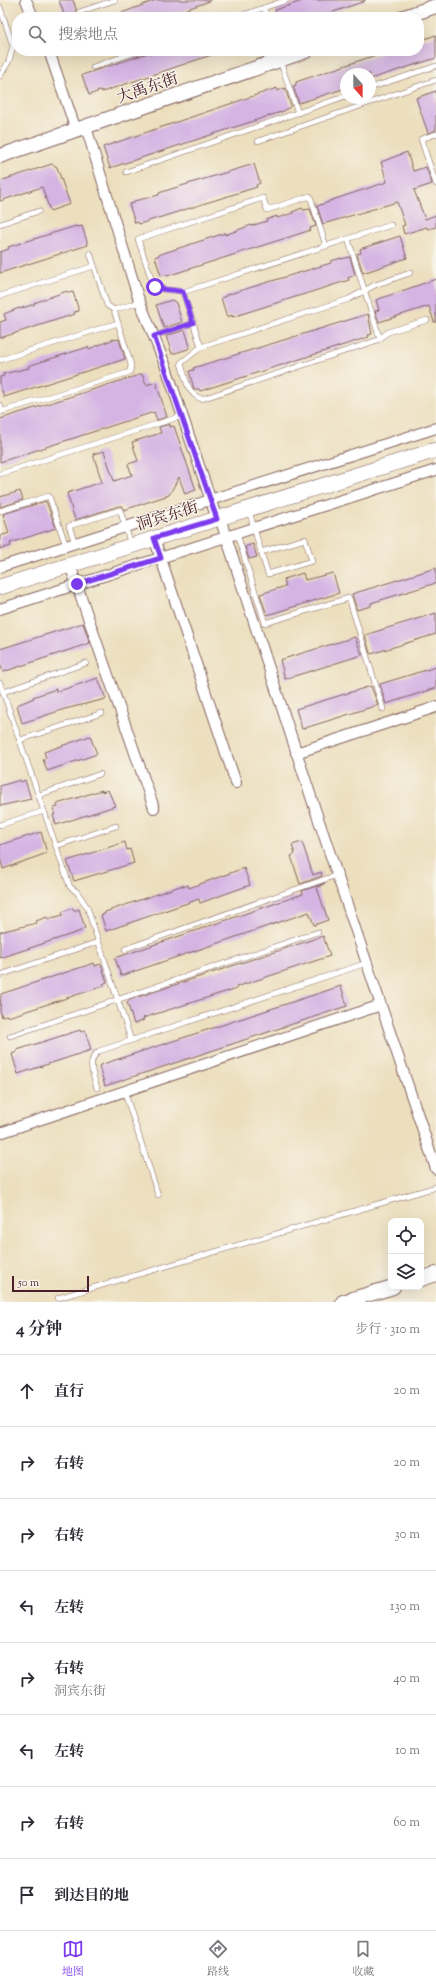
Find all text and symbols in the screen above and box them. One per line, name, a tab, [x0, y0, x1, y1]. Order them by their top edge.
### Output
search box	[12, 12, 424, 56]
icon: search	[26, 23, 48, 45]
text: 搜索地点	[58, 25, 118, 46]
street label: 大禹东街	[114, 68, 182, 111]
north arrow	[340, 68, 376, 104]
route start	[146, 278, 164, 296]
street label: 洞宾东街	[134, 497, 202, 538]
route end	[68, 575, 86, 593]
map controls	[388, 1218, 424, 1290]
button: locate	[388, 1218, 424, 1254]
button: layers	[388, 1254, 424, 1290]
scale bar	[12, 1274, 89, 1293]
text: 50 m	[18, 1275, 39, 1291]
text: 4 分钟	[16, 1318, 62, 1342]
text: 步行 · 310 m	[355, 1321, 420, 1339]
icon: ahead	[16, 1380, 38, 1402]
text: 直行	[54, 1382, 84, 1403]
text: 20 m	[394, 1382, 420, 1400]
icon: right	[16, 1452, 38, 1474]
text: 右转	[54, 1454, 84, 1475]
text: 20 m	[394, 1454, 420, 1472]
icon: right	[16, 1524, 38, 1546]
text: 右转	[54, 1526, 84, 1547]
text: 30 m	[394, 1526, 420, 1544]
icon: left	[16, 1596, 38, 1618]
text: 左转	[54, 1598, 84, 1619]
text: 130 m	[390, 1598, 420, 1616]
text: 右转	[54, 1659, 84, 1680]
icon: right	[16, 1668, 38, 1690]
text: 40 m	[393, 1670, 420, 1688]
text: 洞宾东街	[54, 1683, 106, 1701]
icon: left	[16, 1740, 38, 1762]
text: 左转	[54, 1742, 84, 1763]
text: 10 m	[395, 1742, 420, 1760]
icon: right	[16, 1812, 38, 1834]
text: 右转	[54, 1814, 84, 1835]
text: 60 m	[393, 1814, 420, 1832]
icon: arrive	[16, 1884, 38, 1906]
text: 到达目的地	[54, 1886, 129, 1907]
tab: 地图	[62, 1938, 84, 1980]
tab: 路线	[207, 1938, 229, 1980]
tab: 收藏	[352, 1938, 374, 1980]

